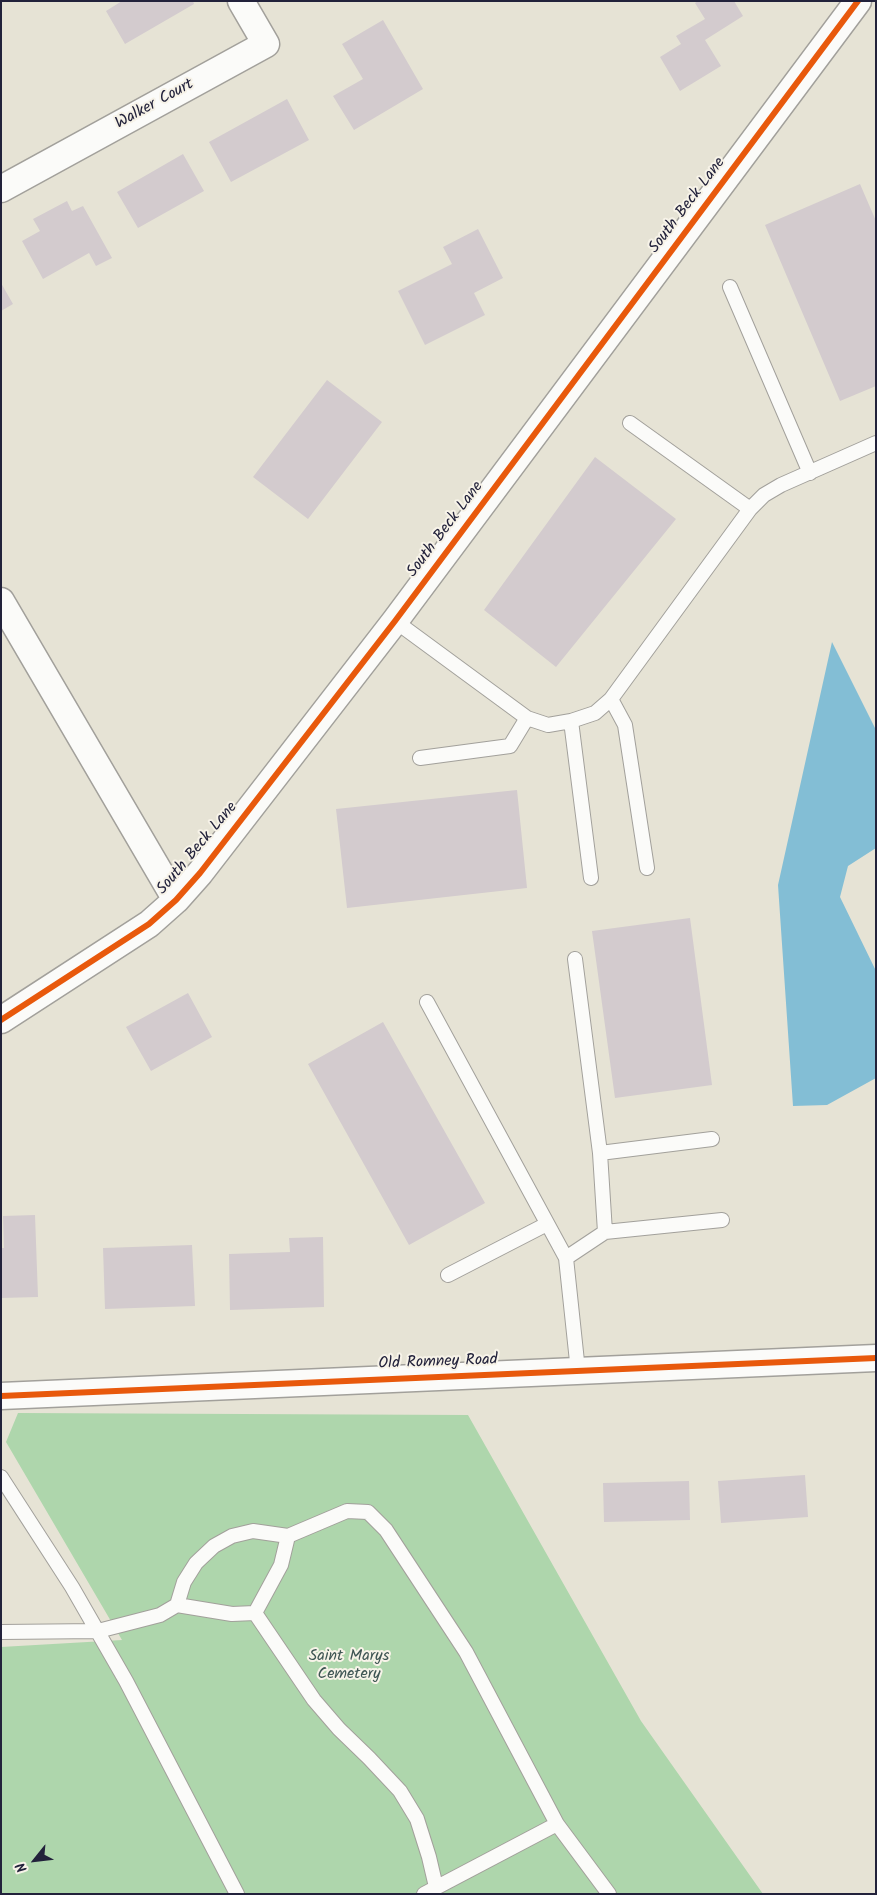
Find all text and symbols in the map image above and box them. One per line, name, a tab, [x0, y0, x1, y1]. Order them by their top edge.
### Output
street label: Walker Court	[113, 76, 197, 134]
street label: South Beck Lane	[646, 154, 730, 258]
street label: South Beck Lane	[404, 478, 488, 582]
street label: South Beck Lane	[154, 799, 242, 899]
street label: Old Romney Road	[378, 1351, 498, 1375]
park label: Saint Marys Cemetery	[309, 1647, 389, 1685]
north arrow	[10, 1835, 60, 1885]
text: N	[10, 1858, 34, 1876]

